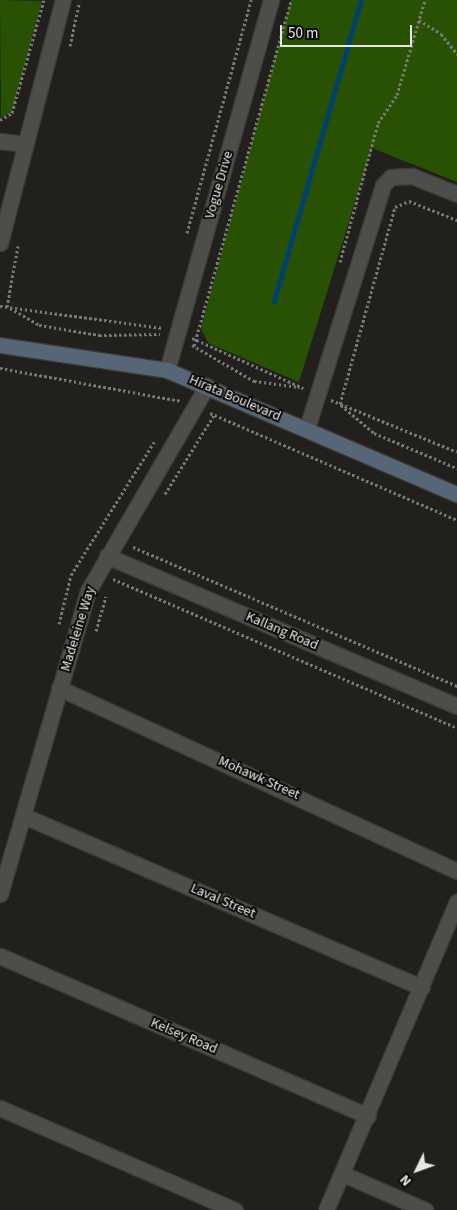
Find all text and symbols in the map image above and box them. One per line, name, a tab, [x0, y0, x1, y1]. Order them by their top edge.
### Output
scale bar	[282, 15, 414, 47]
text: 50 m	[288, 23, 318, 44]
street label: Vogue Drive	[201, 149, 237, 221]
street label: Hirata Boulevard	[187, 371, 283, 425]
street label: Madeleine Way	[57, 585, 99, 673]
street label: Kallang Road	[243, 608, 321, 654]
street label: Mohawk Street	[216, 753, 302, 803]
street label: Laval Street	[188, 880, 258, 922]
street label: Kelsey Road	[148, 1014, 220, 1058]
north arrow	[392, 1145, 442, 1195]
text: N	[395, 1170, 416, 1190]

